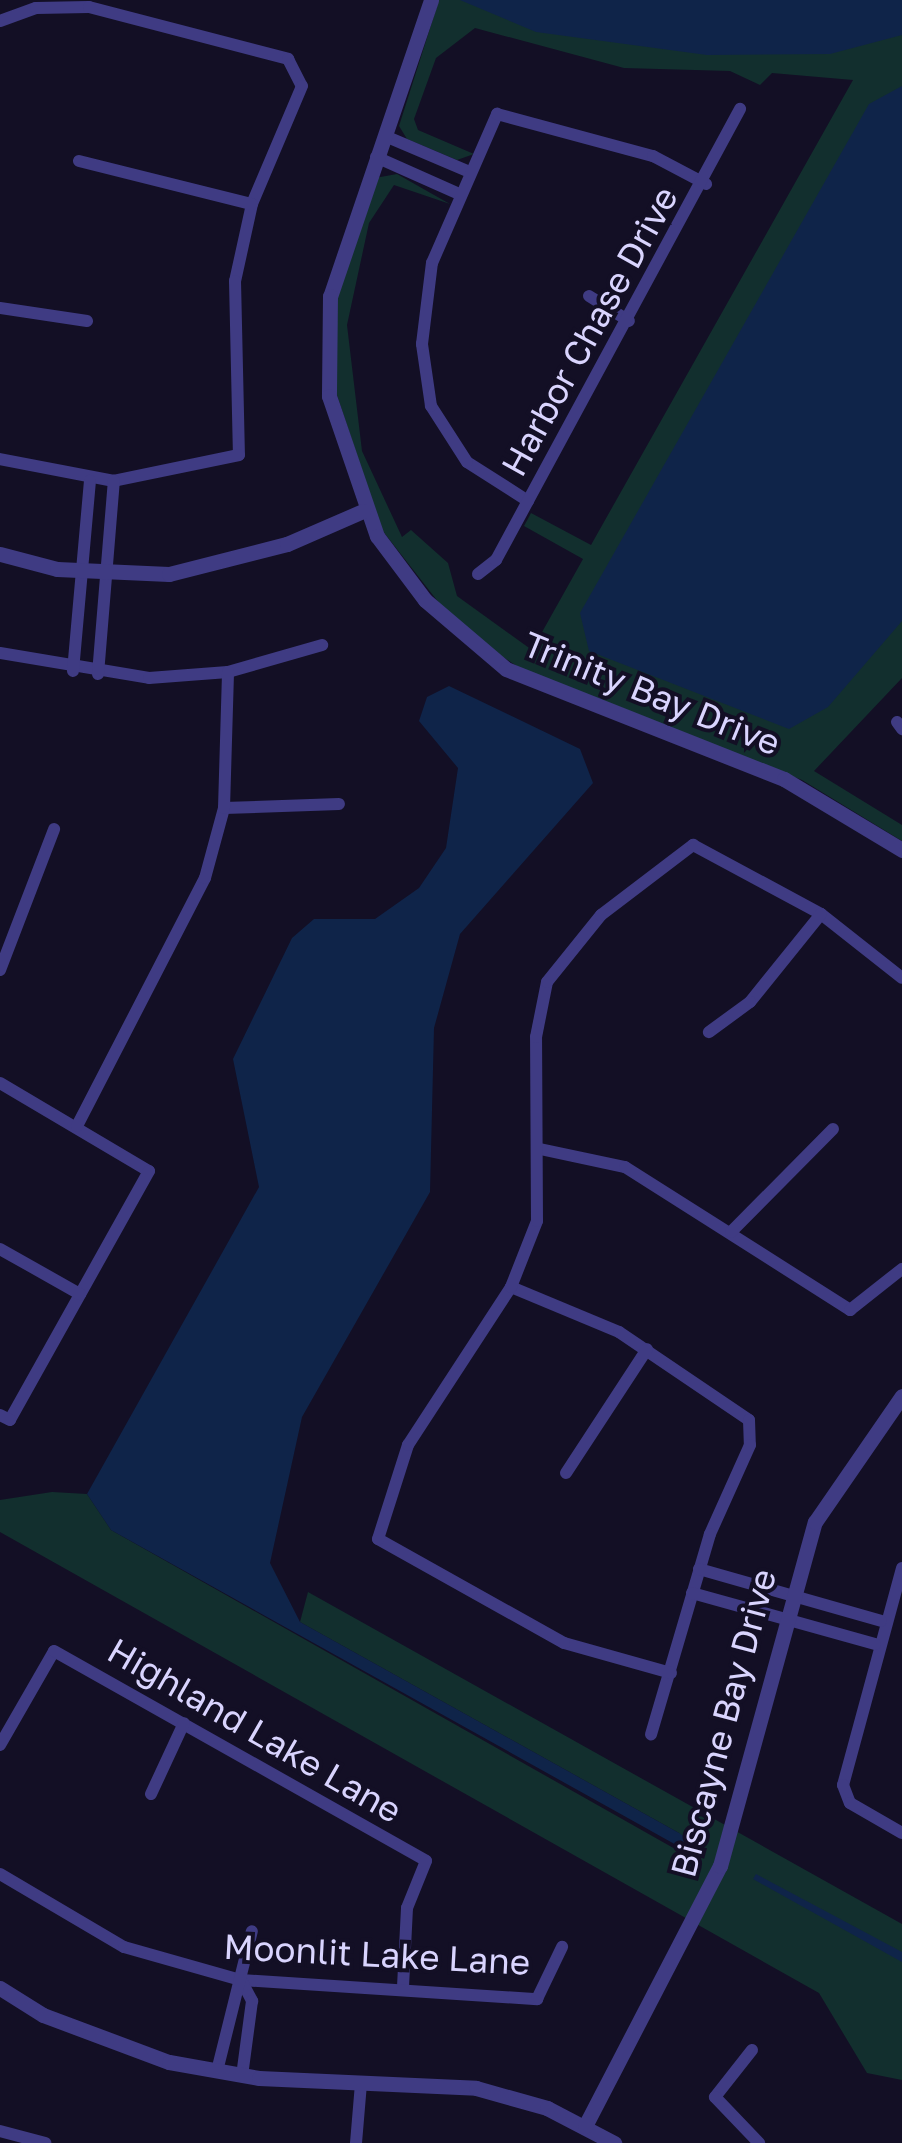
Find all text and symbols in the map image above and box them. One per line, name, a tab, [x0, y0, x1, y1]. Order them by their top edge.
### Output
street label: Harbor Chase Drive	[492, 179, 686, 483]
street label: Trinity Bay Drive	[518, 622, 786, 764]
street label: Biscayne Bay Drive	[662, 1564, 784, 1882]
street label: Highland Lake Lane	[101, 1629, 409, 1831]
street label: Moonlit Lake Lane	[223, 1925, 531, 1983]

